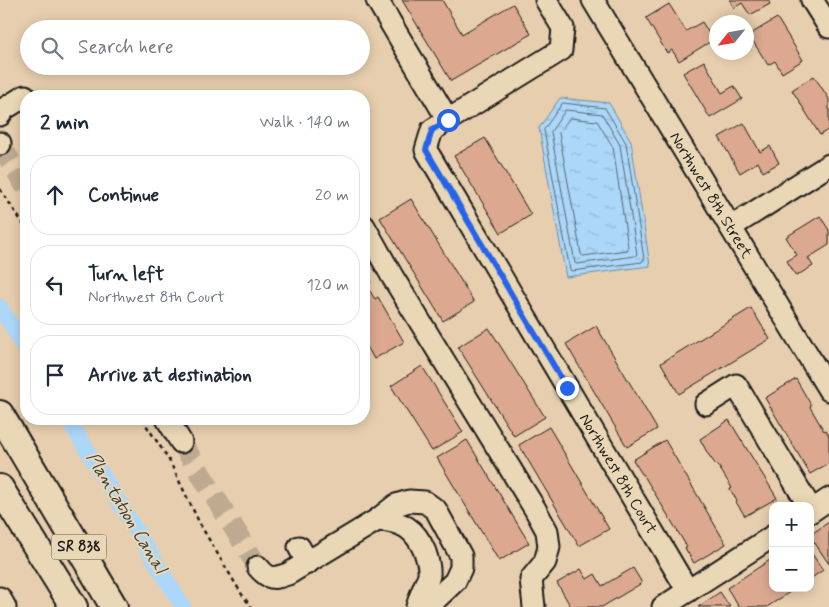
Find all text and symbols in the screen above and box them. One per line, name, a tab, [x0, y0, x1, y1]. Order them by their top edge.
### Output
north arrow	[709, 15, 754, 60]
search box	[20, 20, 370, 75]
icon: search	[38, 34, 66, 62]
text: Search here	[78, 35, 174, 60]
text: 2 min	[40, 109, 89, 137]
route start	[437, 109, 460, 132]
text: Walk · 140 m	[260, 112, 350, 133]
street label: Northwest 8th Street	[665, 128, 758, 263]
icon: ahead	[41, 181, 69, 209]
text: Continue	[88, 183, 159, 208]
text: 20 m	[315, 185, 349, 206]
text: Turn left	[88, 262, 164, 287]
icon: left	[41, 271, 69, 299]
text: 120 m	[307, 275, 349, 296]
text: Northwest 8th Court	[88, 287, 225, 308]
icon: arrive	[41, 361, 69, 389]
text: Arrive at destination	[88, 363, 252, 388]
route end	[556, 377, 579, 400]
street label: Northwest 8th Court	[574, 409, 662, 538]
water label: Plantation Canal	[80, 448, 173, 580]
map controls	[769, 502, 814, 592]
button: +	[769, 502, 814, 547]
road number: SR 838	[52, 534, 106, 560]
button: −	[769, 547, 814, 592]

